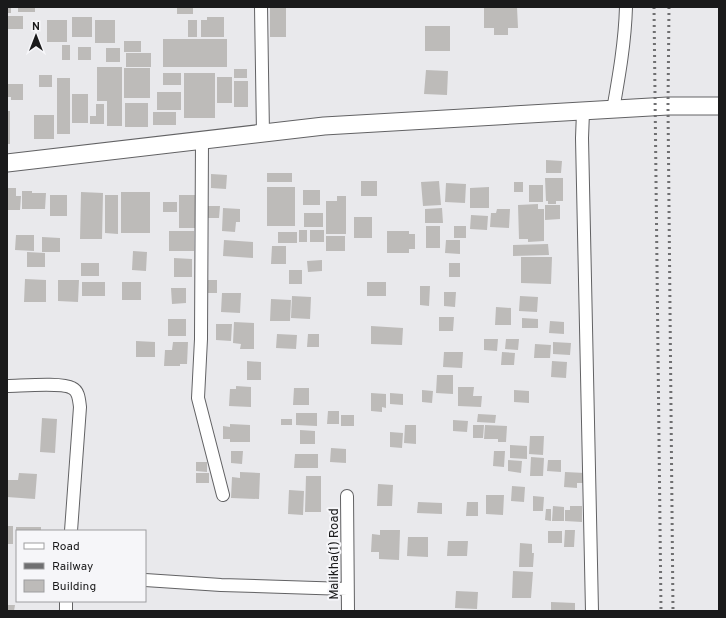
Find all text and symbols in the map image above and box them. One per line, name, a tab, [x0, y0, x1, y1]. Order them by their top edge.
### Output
north arrow	[16, 16, 56, 56]
text: N	[32, 20, 40, 34]
street label: Malikha(1) Road	[327, 508, 343, 600]
legend	[16, 530, 146, 602]
text: Road	[52, 539, 80, 555]
text: Railway	[52, 559, 93, 575]
text: Building	[52, 579, 96, 595]

